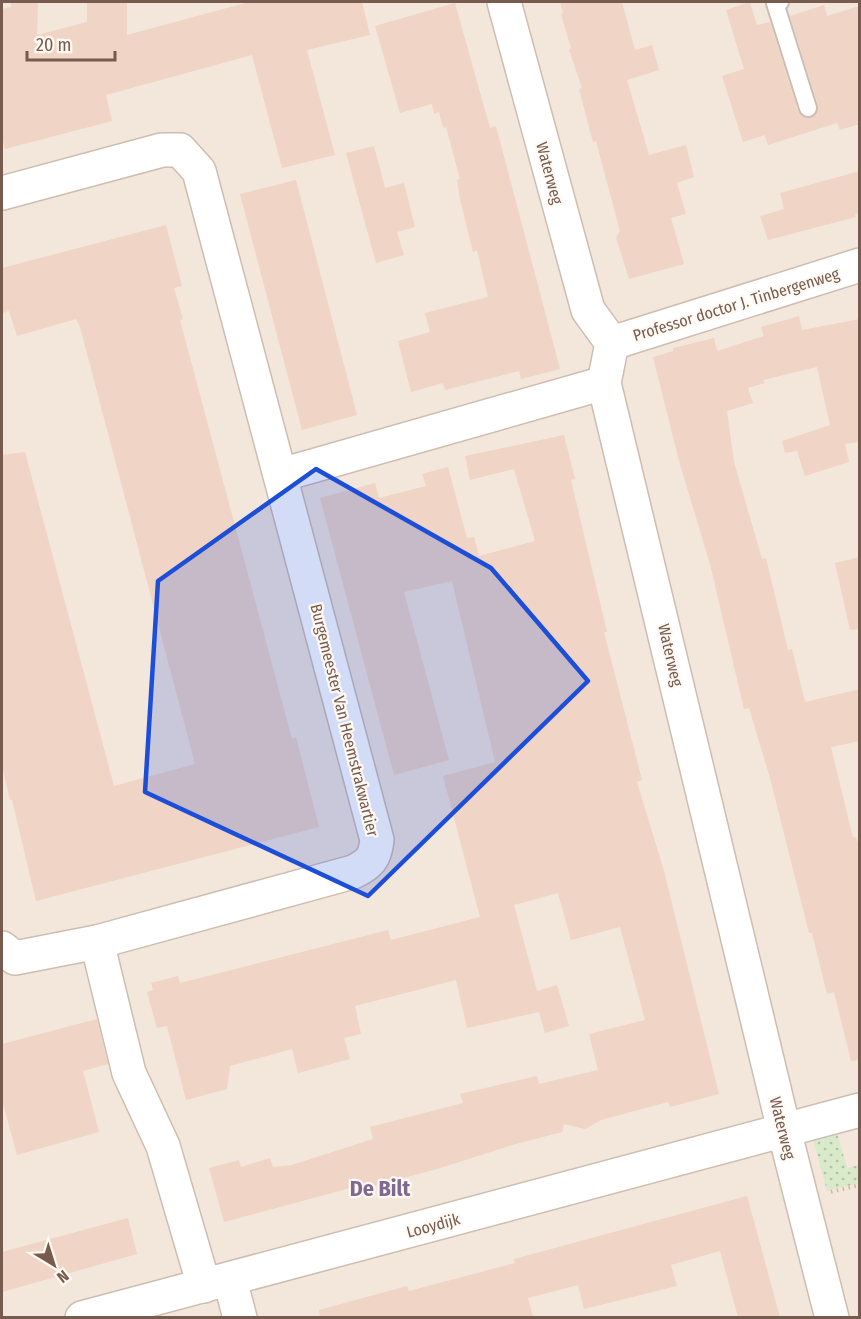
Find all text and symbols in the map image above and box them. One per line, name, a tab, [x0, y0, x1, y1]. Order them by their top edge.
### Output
scale bar	[27, 24, 116, 62]
text: 20 m	[36, 34, 71, 56]
street label: Waterweg	[532, 140, 567, 207]
street label: Professor doctor J. Tinbergenweg	[631, 264, 842, 345]
street label: Burgemeester Van Heemstrakwartier	[306, 602, 383, 839]
street label: Waterweg	[654, 622, 687, 689]
street label: Waterweg	[766, 1095, 800, 1162]
district label: De Bilt	[350, 1175, 411, 1202]
street label: Looydijk	[404, 1209, 463, 1242]
north arrow	[24, 1235, 84, 1295]
text: N	[53, 1266, 73, 1287]

